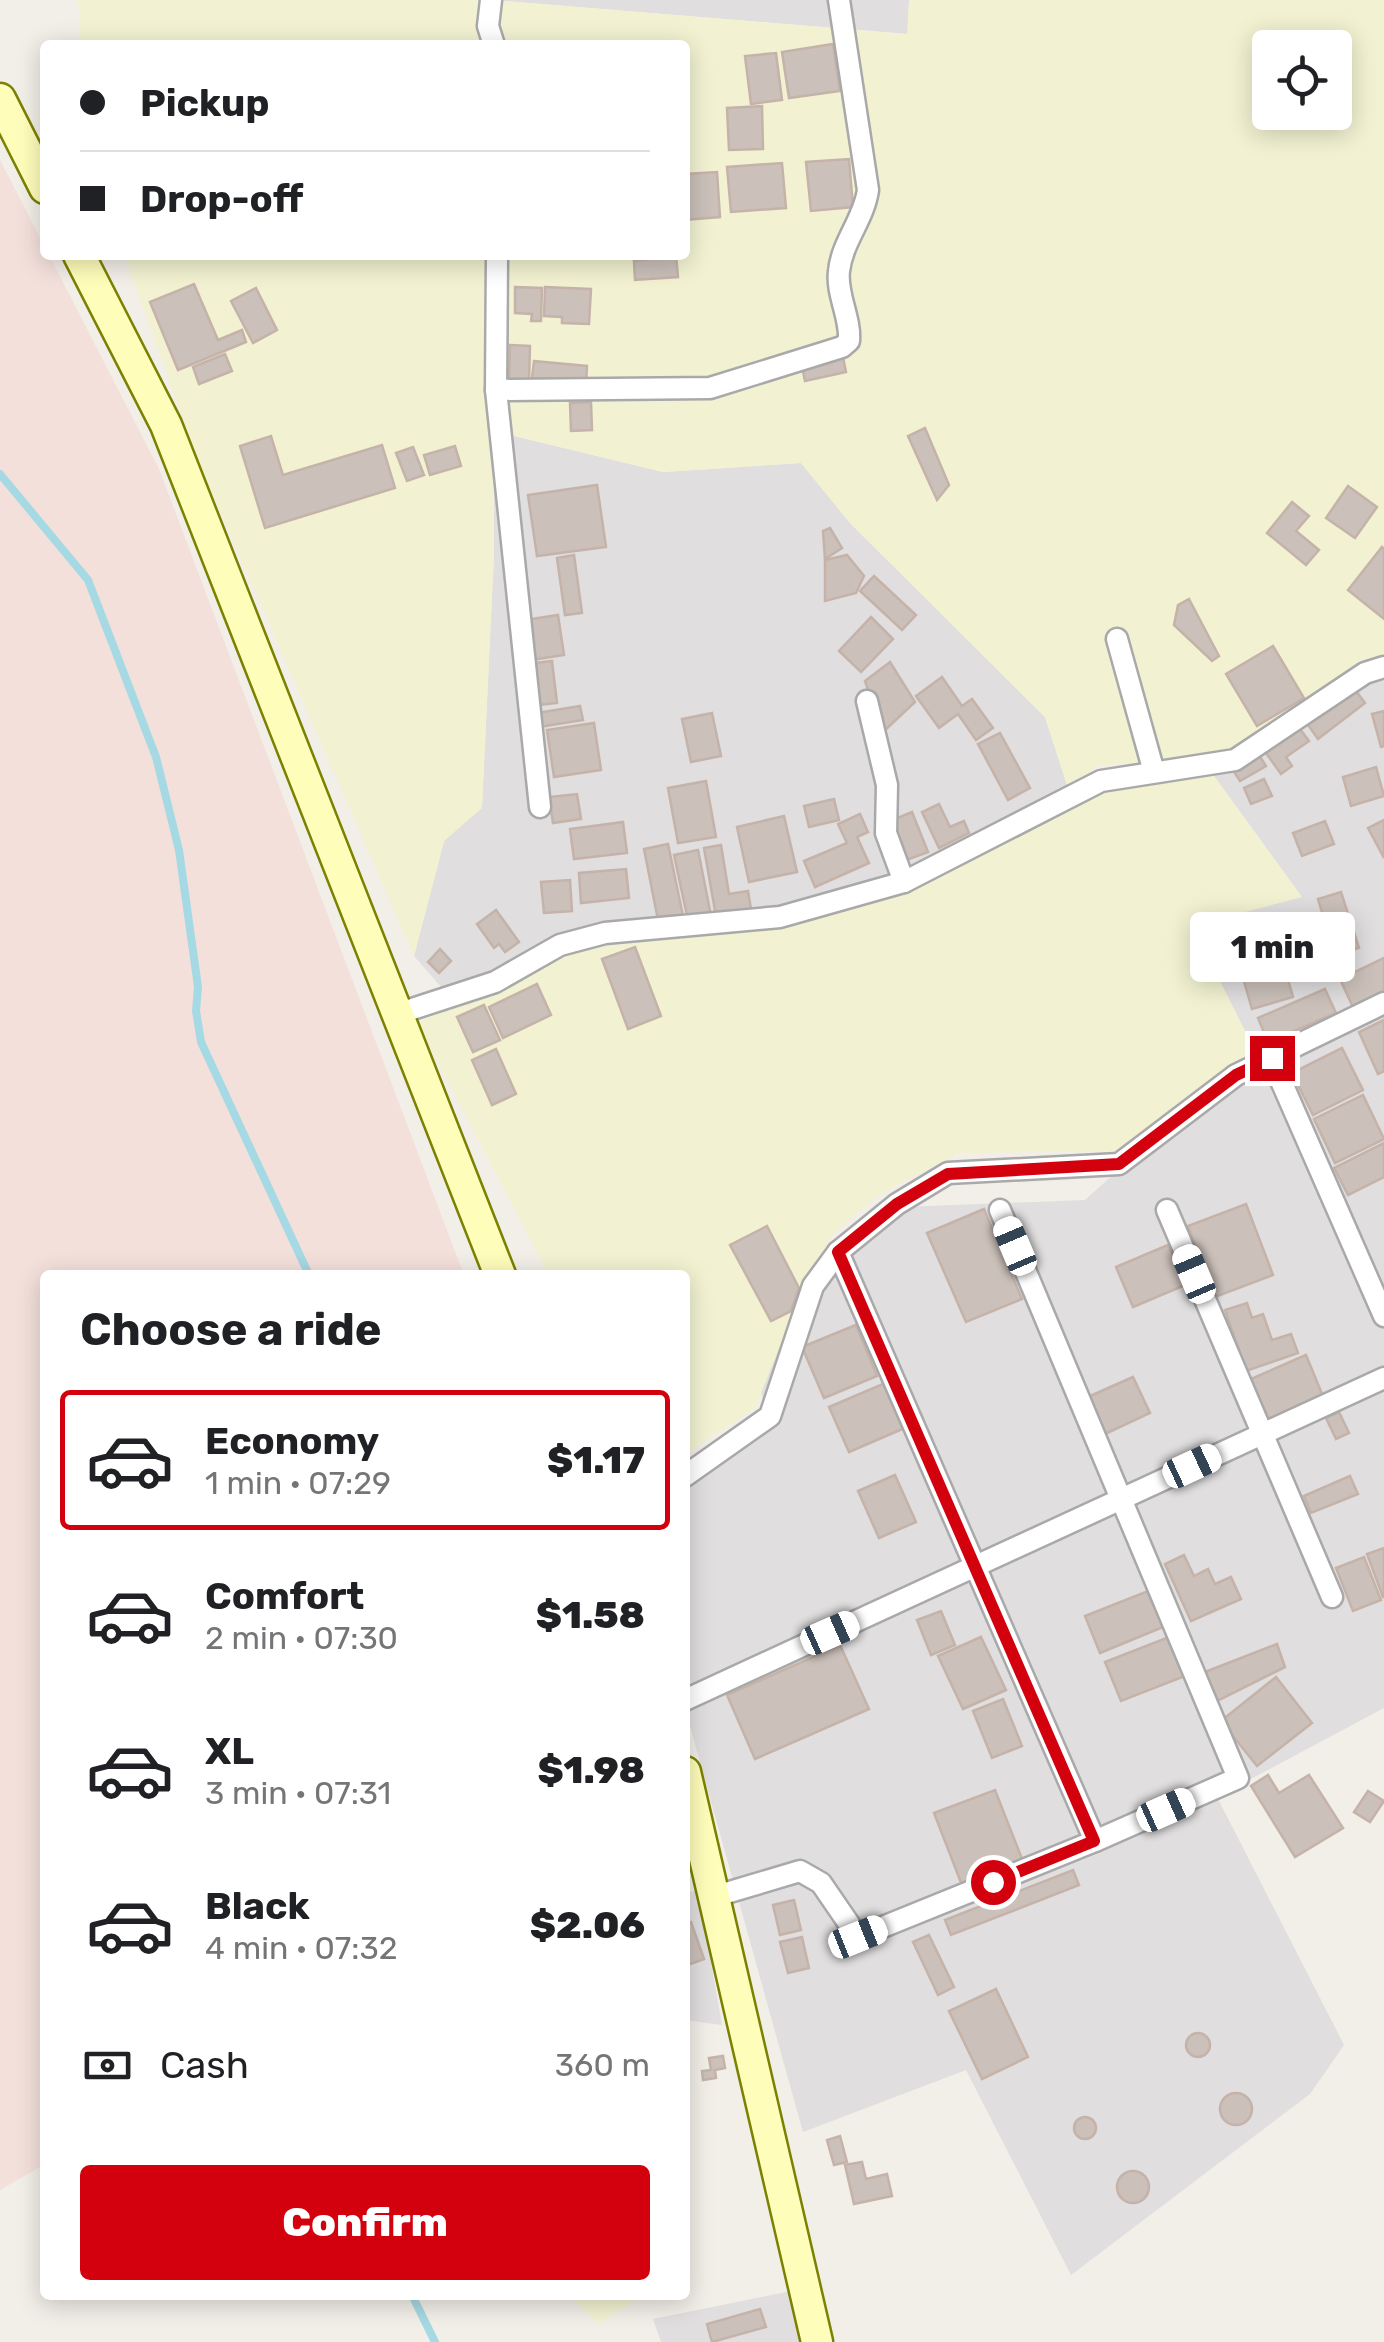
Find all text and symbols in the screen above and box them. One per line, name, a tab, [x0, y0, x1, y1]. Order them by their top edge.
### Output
map controls	[1252, 30, 1352, 130]
button: locate	[1252, 30, 1352, 130]
text: Pickup	[140, 80, 269, 126]
text: Drop-off	[140, 176, 303, 222]
callout: 1 min	[1190, 913, 1354, 983]
text: 1 min	[1231, 928, 1314, 966]
route end	[1250, 1036, 1295, 1081]
car	[989, 1213, 1041, 1279]
car	[1168, 1241, 1220, 1307]
text: Choose a ride	[80, 1303, 382, 1356]
icon: car	[85, 1415, 175, 1505]
text: Economy	[205, 1418, 379, 1464]
text: $1.17	[547, 1437, 645, 1483]
car	[1158, 1440, 1226, 1492]
text: 1 min · 07:29	[205, 1464, 391, 1502]
icon: car	[85, 1570, 175, 1660]
text: Comfort	[205, 1573, 364, 1619]
text: $1.58	[536, 1592, 645, 1638]
car	[796, 1607, 864, 1659]
text: 2 min · 07:30	[205, 1619, 398, 1657]
icon: car	[85, 1725, 175, 1815]
text: XL	[205, 1728, 254, 1774]
text: $1.98	[537, 1747, 645, 1793]
text: 3 min · 07:31	[205, 1774, 391, 1812]
car	[1132, 1784, 1200, 1836]
route start	[971, 1860, 1016, 1905]
icon: car	[85, 1880, 175, 1970]
text: Black	[205, 1883, 310, 1929]
text: $2.06	[530, 1902, 645, 1948]
car	[825, 1912, 891, 1962]
text: 4 min · 07:32	[205, 1929, 397, 1967]
icon: cash	[80, 2038, 135, 2093]
text: Cash	[160, 2042, 249, 2088]
text: 360 m	[555, 2046, 650, 2084]
button: Confirm	[80, 2165, 650, 2280]

